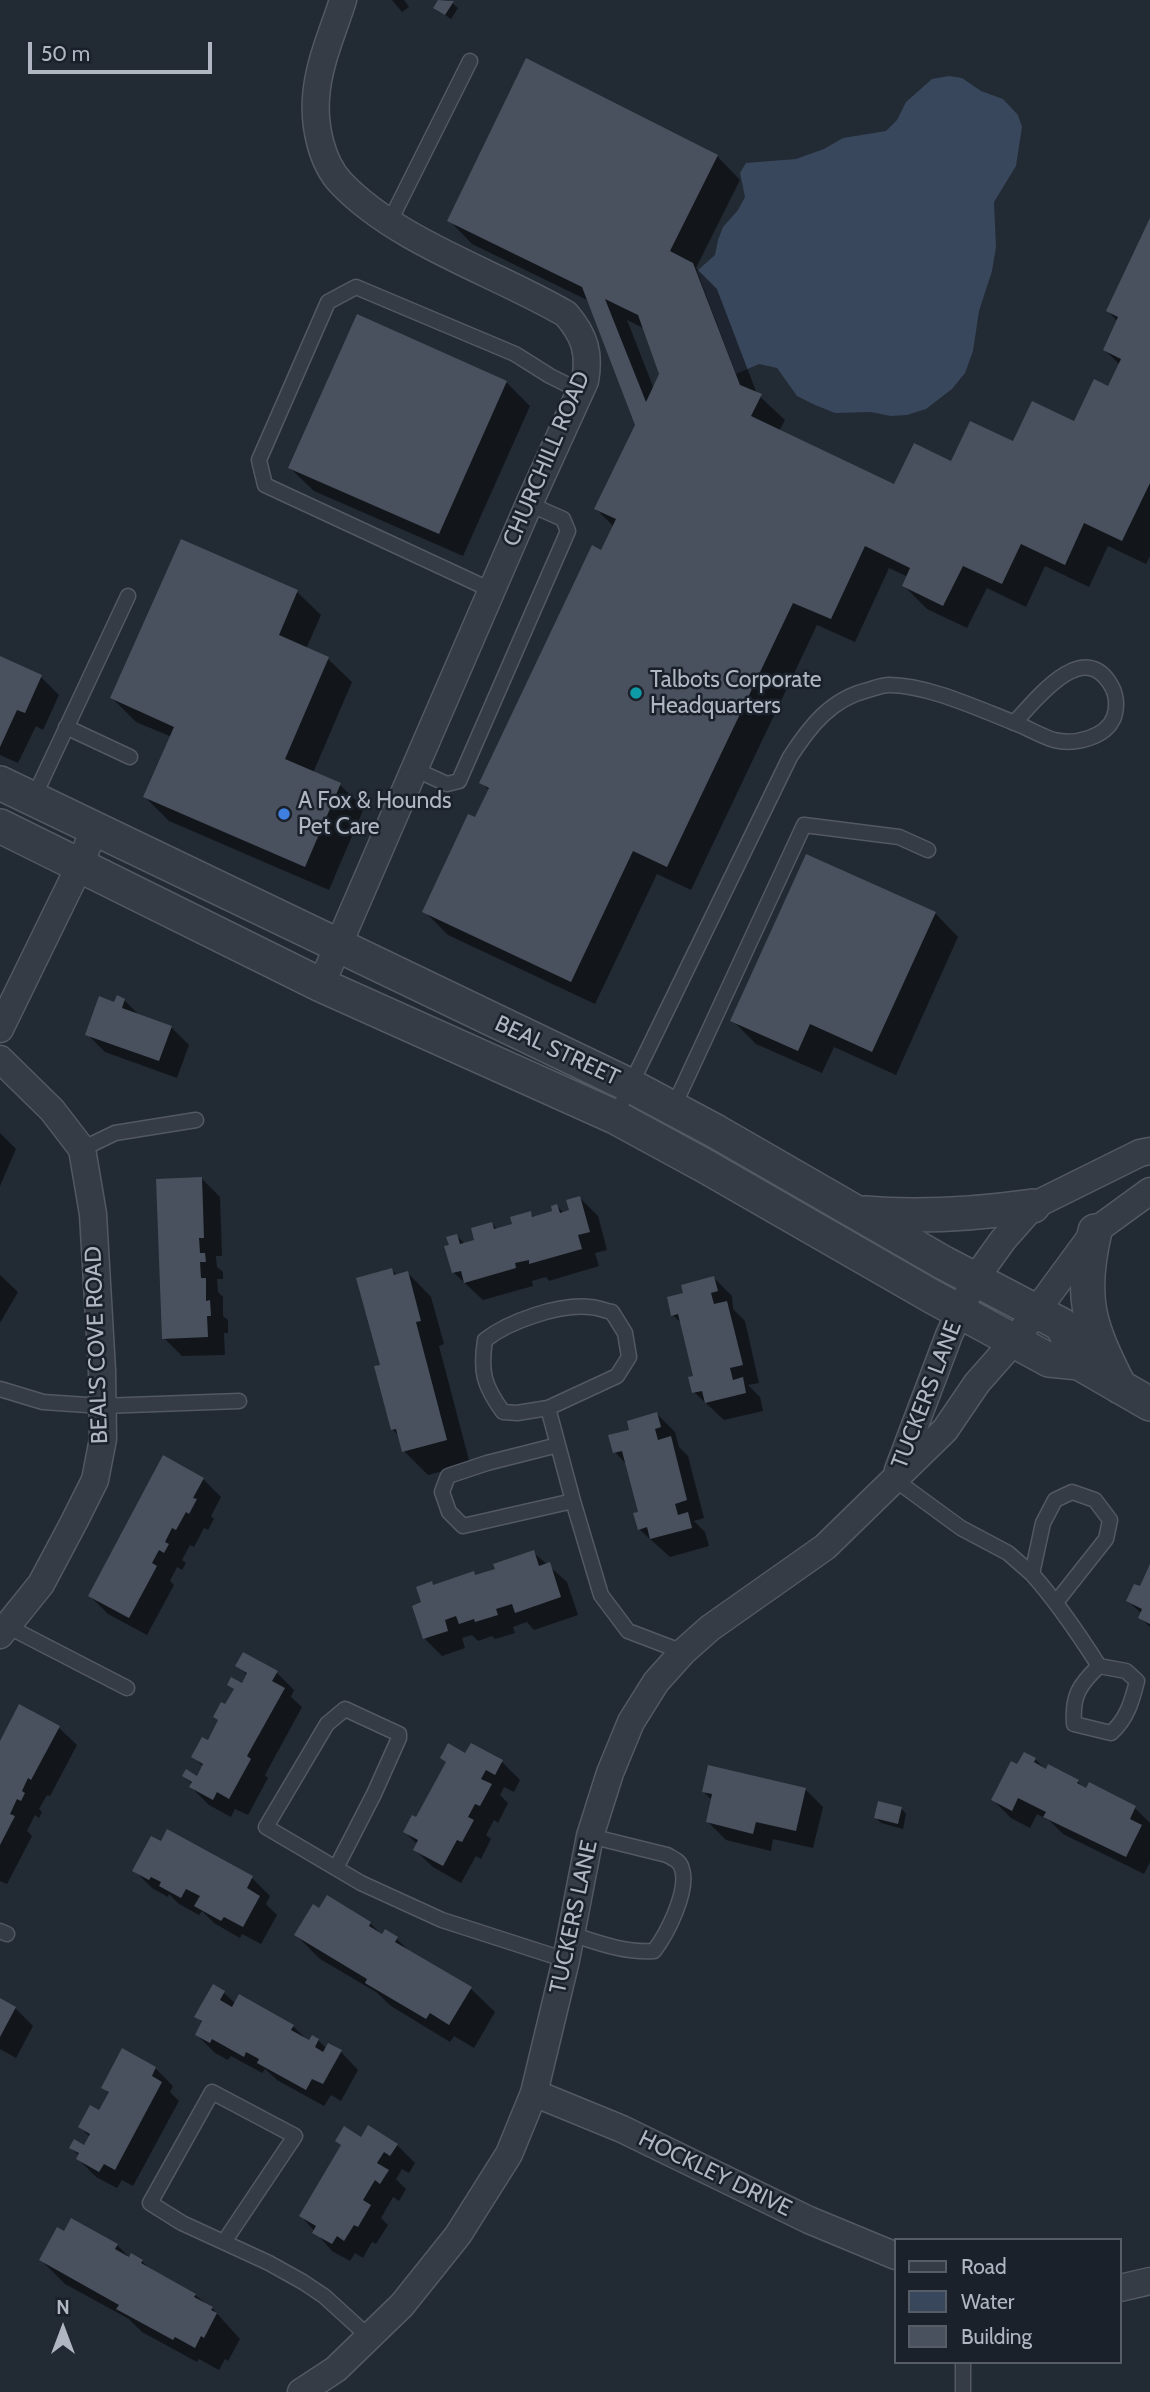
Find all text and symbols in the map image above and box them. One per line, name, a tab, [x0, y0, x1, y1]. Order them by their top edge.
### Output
scale bar	[32, 28, 215, 72]
text: 50 m	[41, 41, 90, 66]
street label: CHURCHILL ROAD	[498, 367, 596, 551]
place label: Talbots Corporate Headquarters	[650, 666, 822, 720]
marker: Talbots Corporate Headquarters	[628, 685, 644, 701]
place label: A Fox & Hounds Pet Care	[298, 787, 452, 841]
marker: A Fox & Hounds Pet Care	[276, 806, 292, 822]
street label: BEAL STREET	[490, 1010, 624, 1092]
street label: BEAL'S COVE ROAD	[80, 1246, 114, 1444]
street label: TUCKERS LANE	[886, 1317, 968, 1473]
street label: TUCKERS LANE	[544, 1838, 604, 1996]
street label: HOCKLEY DRIVE	[634, 2125, 796, 2223]
legend	[894, 2238, 1122, 2364]
text: Road	[961, 2254, 1007, 2279]
text: Water	[961, 2289, 1014, 2314]
north arrow	[28, 2294, 98, 2364]
text: N	[56, 2296, 70, 2319]
text: Building	[961, 2324, 1032, 2349]

